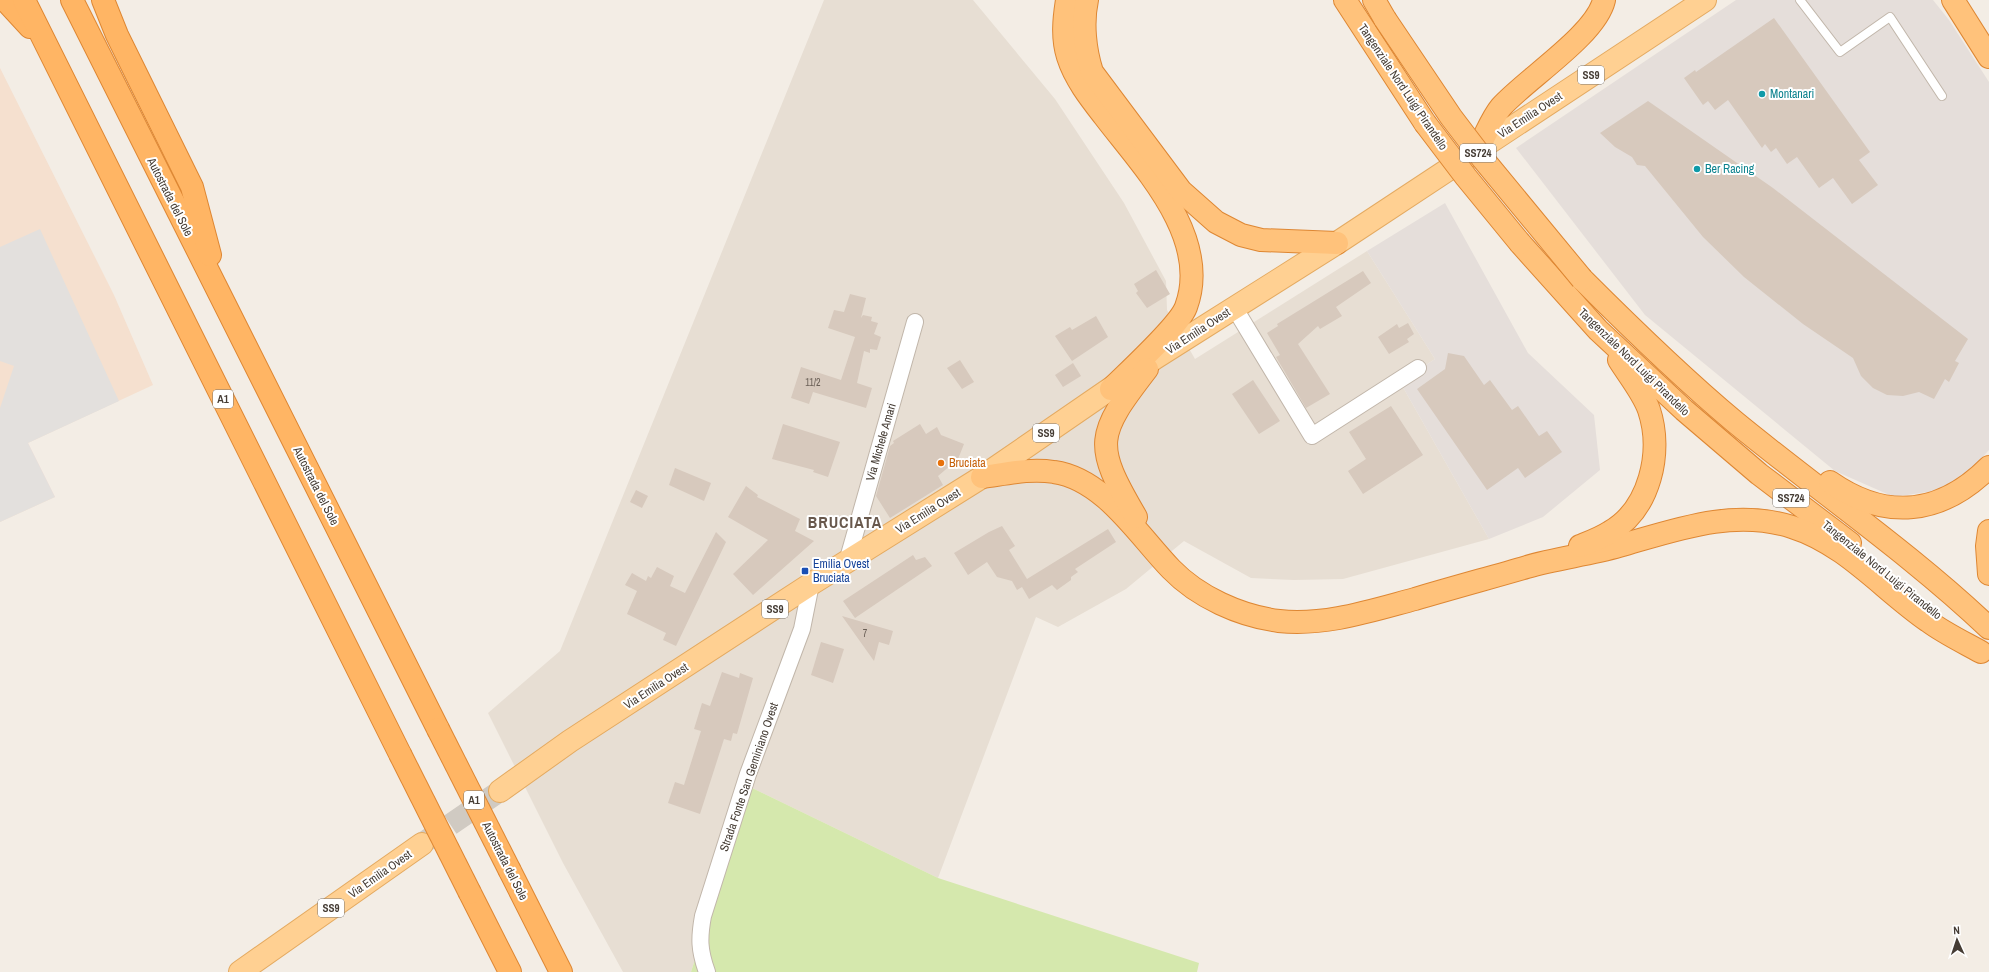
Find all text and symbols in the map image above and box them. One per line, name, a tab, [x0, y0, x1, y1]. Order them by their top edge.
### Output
street label: Tangenziale Nord Luigi Pirandello	[1355, 21, 1451, 153]
road number: SS9	[1578, 66, 1604, 84]
place label: Montanari	[1770, 86, 1814, 102]
street label: Via Emilia Ovest	[1495, 88, 1565, 142]
marker: Montanari	[1757, 89, 1767, 99]
road number: SS724	[1460, 144, 1496, 162]
street label: Autostrada del Sole	[143, 154, 197, 239]
place label: Ber Racing	[1705, 161, 1755, 177]
marker: Ber Racing	[1692, 164, 1702, 174]
street label: Via Emilia Ovest	[1163, 304, 1233, 358]
street label: Tangenziale Nord Luigi Pirandello	[1575, 304, 1693, 420]
house number: 11/2	[805, 376, 821, 389]
road number: A1	[213, 390, 233, 408]
street label: Via Michele Amari	[862, 401, 900, 483]
road number: SS9	[1033, 424, 1059, 442]
street label: Autostrada del Sole	[289, 443, 343, 528]
place label: Bruciata	[949, 455, 986, 471]
marker: Bruciata	[936, 458, 946, 468]
street label: Via Emilia Ovest	[893, 485, 964, 537]
road number: SS724	[1773, 489, 1809, 507]
district label: BRUCIATA	[808, 511, 882, 533]
street label: Tangenziale Nord Luigi Pirandello	[1819, 517, 1945, 623]
place label: Emilia Ovest Bruciata	[813, 556, 870, 586]
marker: Emilia Ovest Bruciata	[800, 566, 810, 576]
road number: SS9	[762, 600, 788, 618]
house number: 7	[863, 627, 868, 640]
street label: Via Emilia Ovest	[621, 659, 691, 713]
street label: Strada Fonte San Geminiano Ovest	[716, 700, 782, 854]
road number: A1	[464, 791, 484, 809]
street label: Autostrada del Sole	[478, 818, 532, 903]
street label: Via Emilia Ovest	[345, 846, 415, 902]
road number: SS9	[318, 899, 344, 917]
north arrow	[1937, 920, 1977, 960]
text: N	[1953, 923, 1960, 937]

